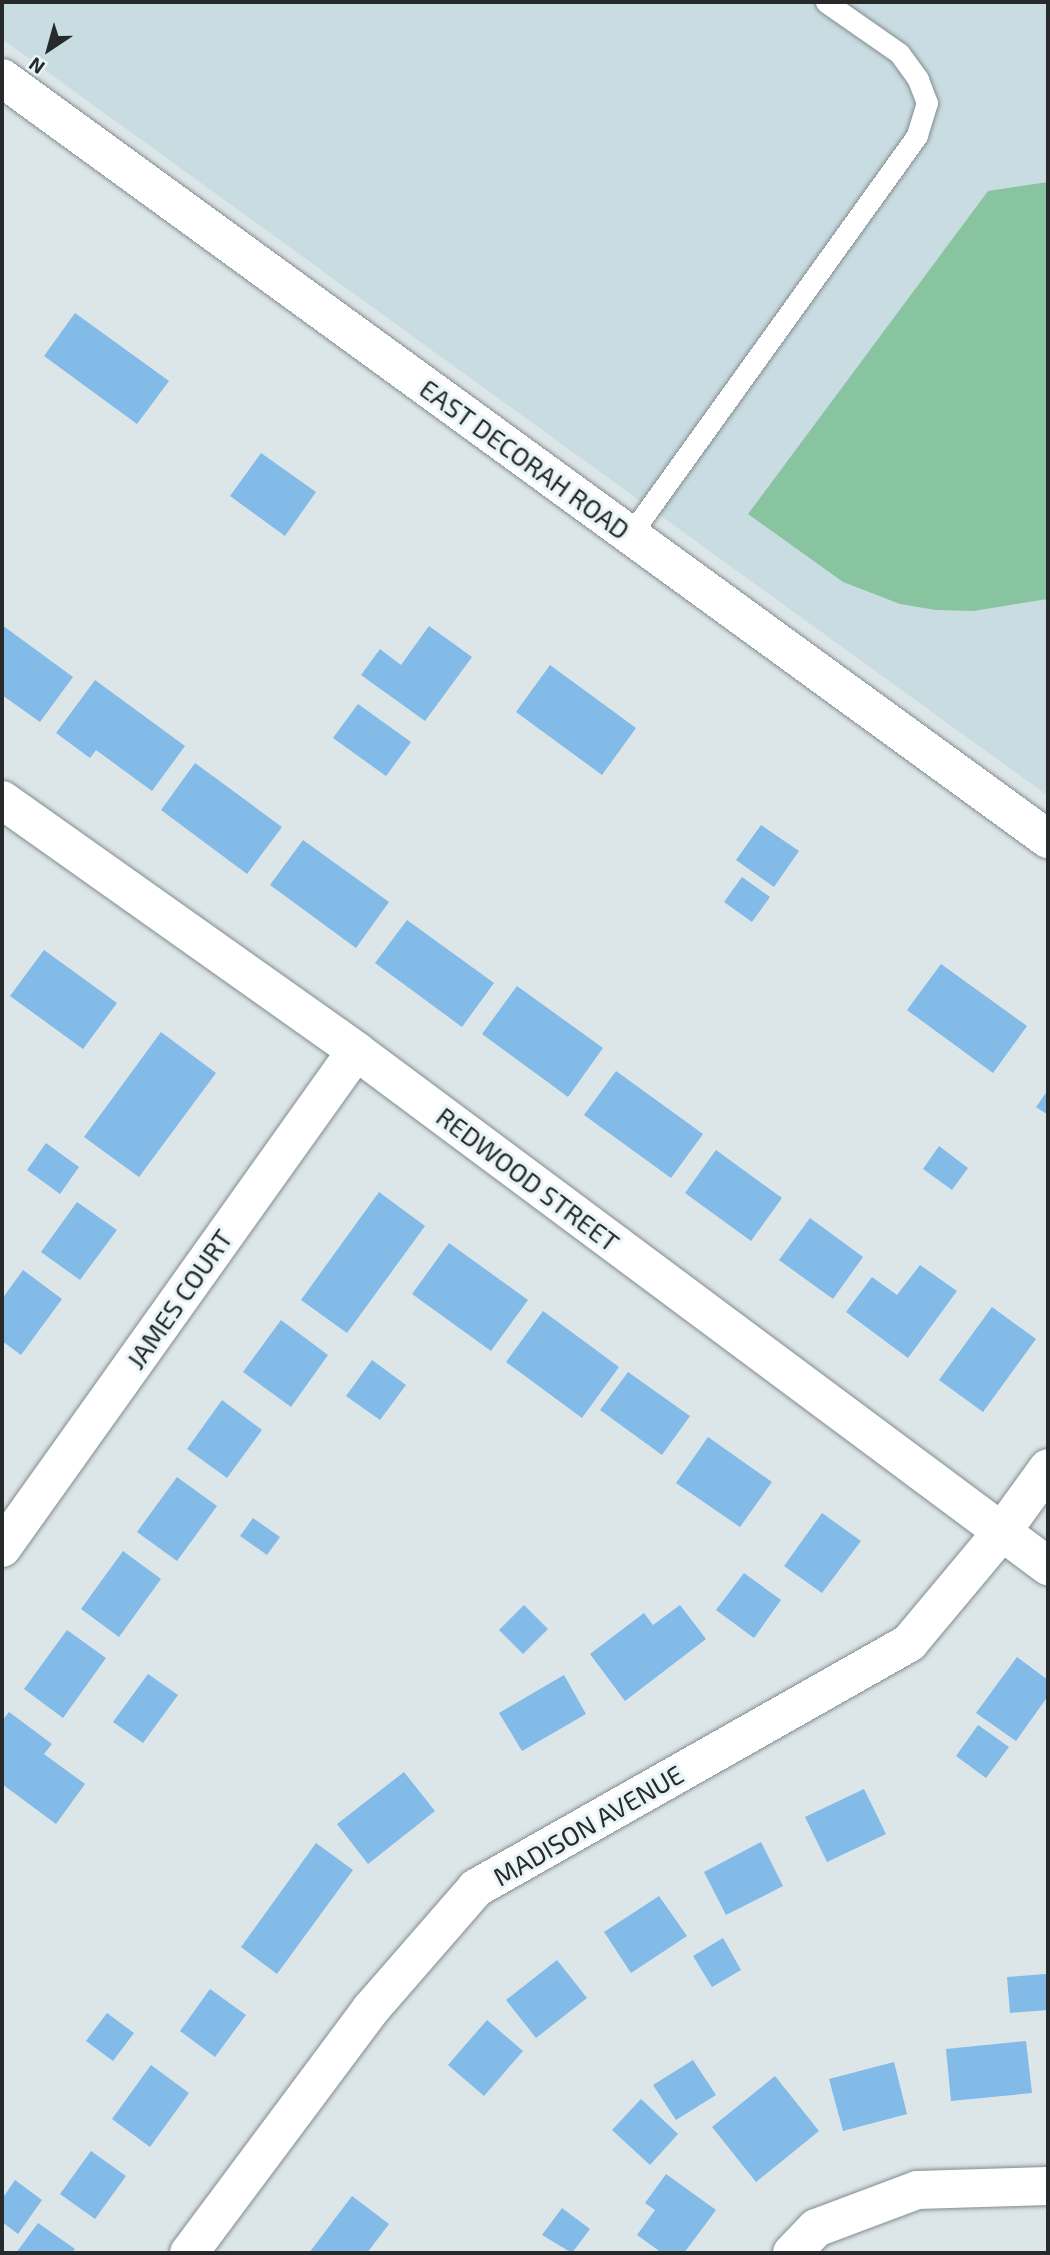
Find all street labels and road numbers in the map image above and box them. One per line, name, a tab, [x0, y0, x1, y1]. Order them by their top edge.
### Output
street label: EAST DECORAH ROAD	[414, 372, 636, 546]
street label: REDWOOD STREET	[431, 1100, 625, 1258]
street label: JAMES COURT	[120, 1223, 238, 1375]
street label: MADISON AVENUE	[487, 1758, 689, 1892]

